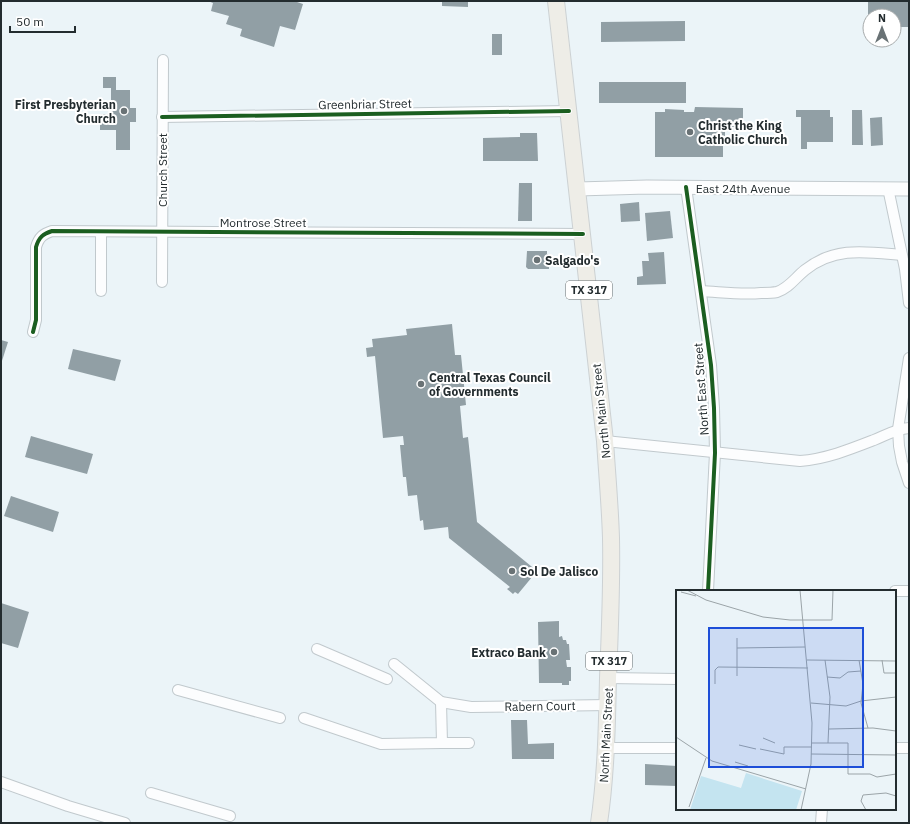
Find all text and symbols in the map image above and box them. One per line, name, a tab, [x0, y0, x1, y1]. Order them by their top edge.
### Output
scale bar	[10, 8, 75, 34]
north arrow	[862, 8, 902, 48]
text: N	[878, 11, 886, 25]
text: 50 m	[16, 14, 44, 29]
street label: Greenbriar Street	[318, 96, 412, 112]
place label: First Presbyterian Church	[15, 97, 116, 126]
marker: First Presbyterian Church	[119, 106, 129, 116]
place label: Christ the King Catholic Church	[698, 118, 787, 147]
marker: Christ the King Catholic Church	[685, 127, 695, 137]
street label: Church Street	[155, 133, 170, 207]
street label: East 24th Avenue	[696, 181, 791, 196]
street label: Montrose Street	[220, 215, 306, 230]
place label: Salgado's	[545, 253, 599, 268]
marker: Salgado's	[532, 255, 542, 265]
road number: TX 317	[566, 281, 612, 299]
street label: North East Street	[690, 342, 712, 436]
street label: North Main Street	[589, 363, 613, 459]
place label: Central Texas Council of Governments	[429, 370, 551, 399]
marker: Central Texas Council of Governments	[416, 379, 426, 389]
place label: Sol De Jalisco	[520, 564, 598, 579]
marker: Sol De Jalisco	[507, 566, 517, 576]
inset map	[676, 590, 896, 810]
place label: Extraco Bank	[471, 645, 546, 660]
marker: Extraco Bank	[549, 647, 559, 657]
road number: TX 317	[586, 652, 632, 670]
street label: North Main Street	[596, 687, 616, 783]
street label: Rabern Court	[504, 698, 576, 714]

